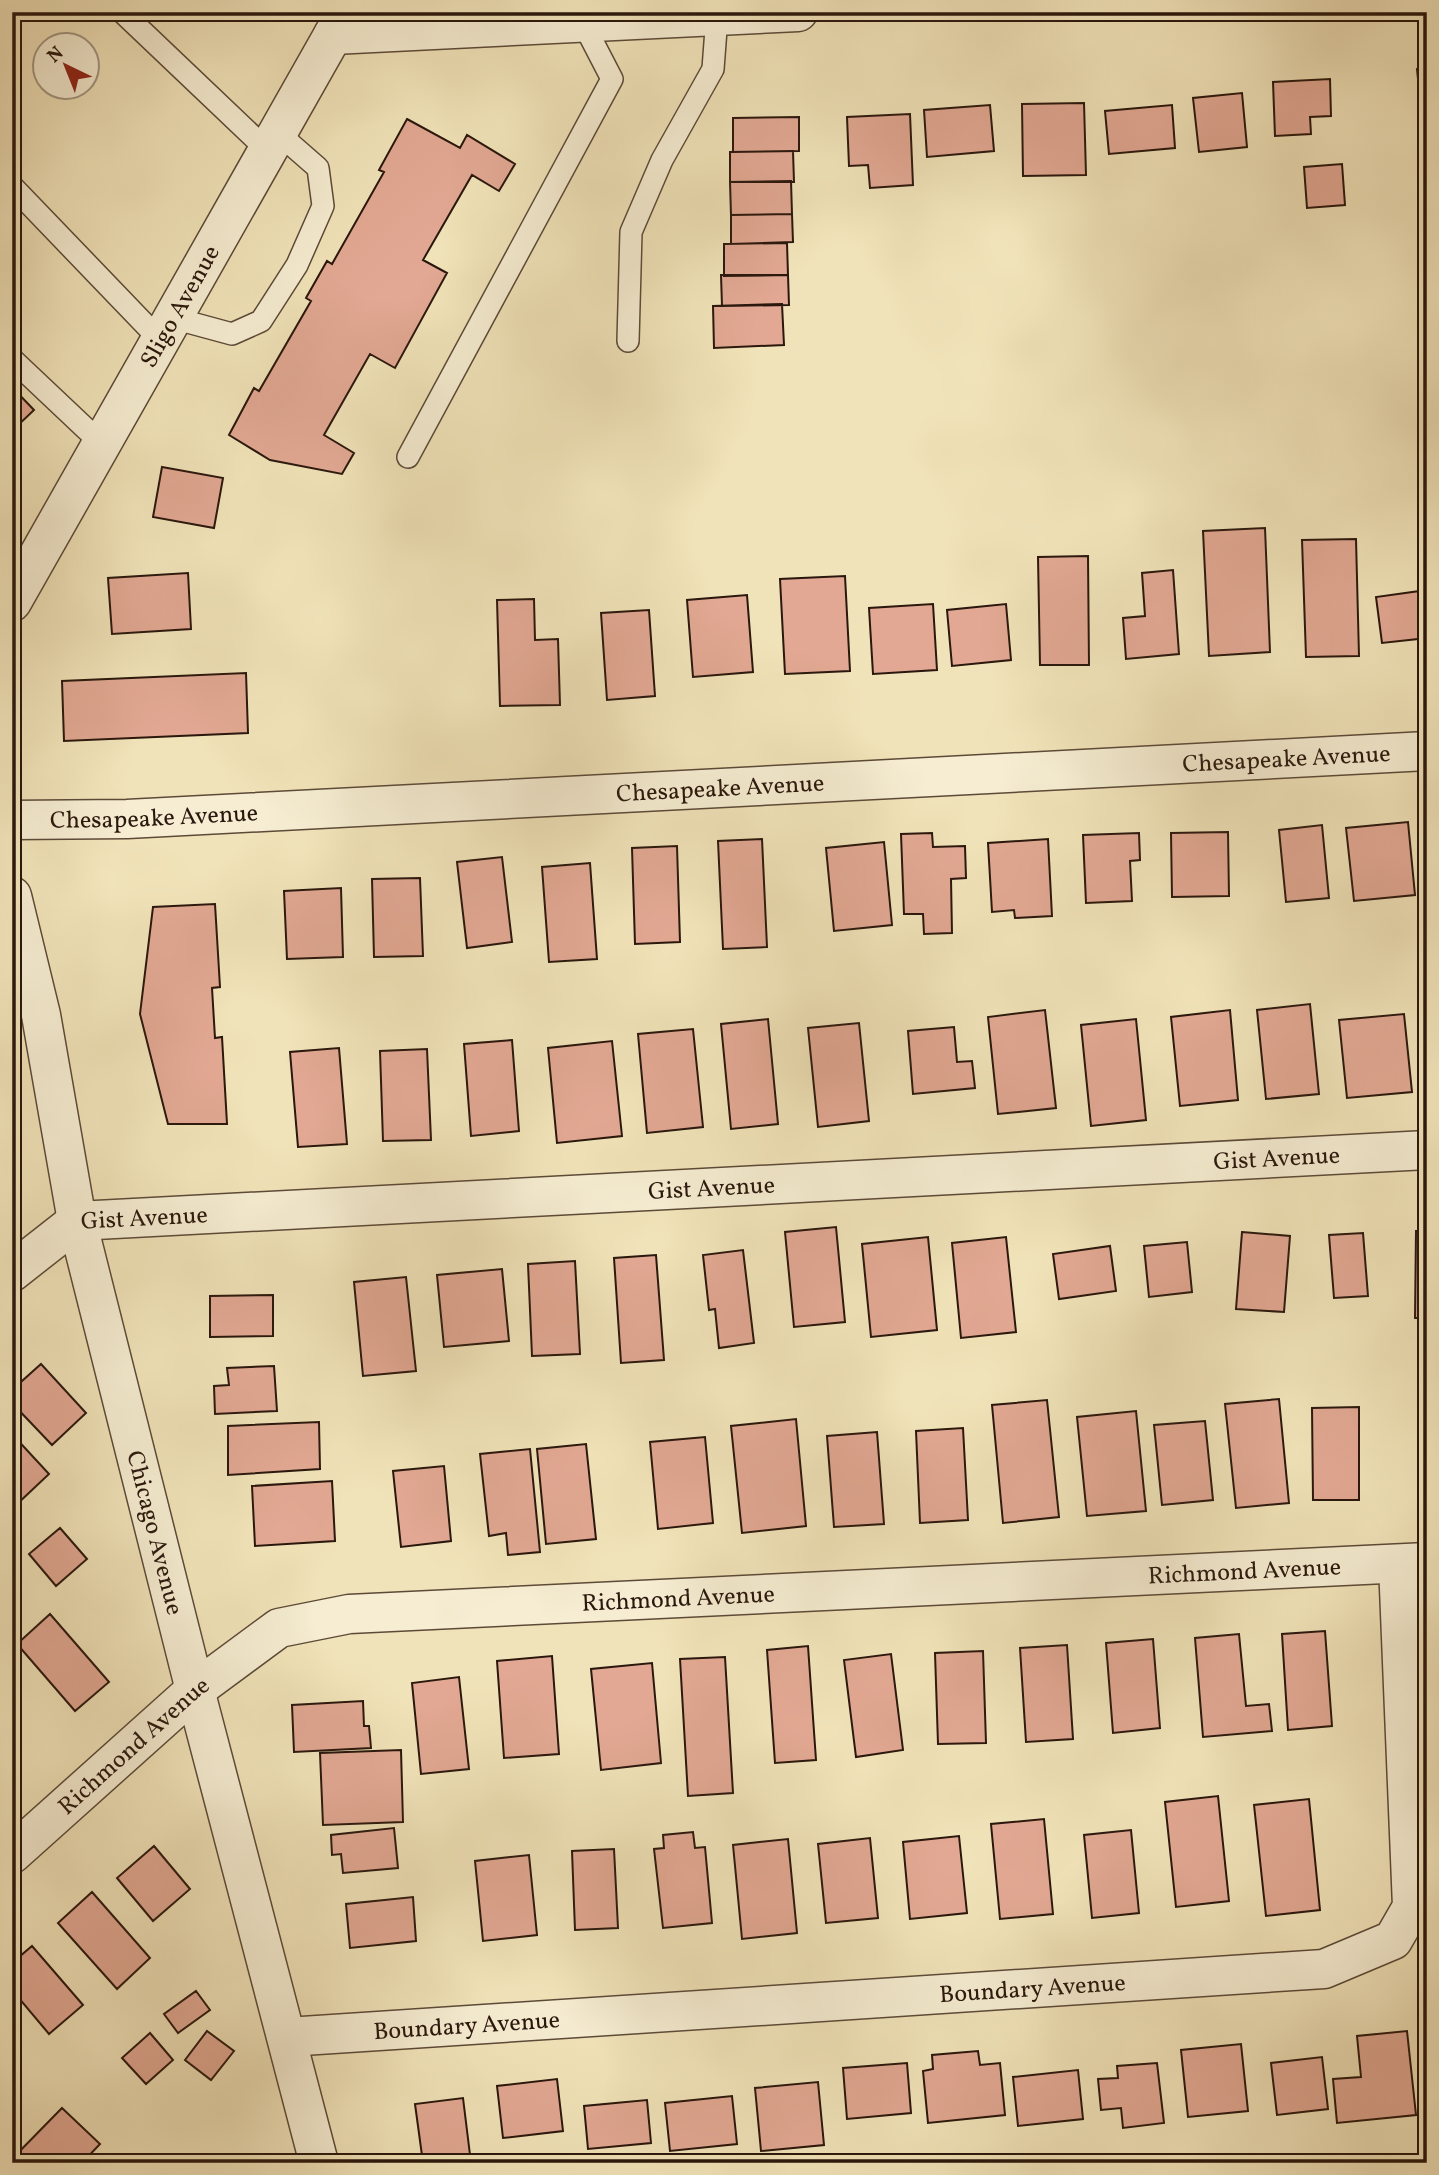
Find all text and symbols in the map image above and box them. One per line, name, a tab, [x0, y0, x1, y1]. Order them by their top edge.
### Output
north arrow	[32, 32, 102, 102]
text: N	[42, 41, 70, 69]
street label: Sligo Avenue	[133, 240, 230, 375]
street label: Chesapeake Avenue	[1182, 738, 1391, 783]
street label: Chesapeake Avenue	[615, 768, 825, 812]
street label: Chesapeake Avenue	[50, 797, 259, 839]
street label: Gist Avenue	[1213, 1140, 1341, 1180]
street label: Gist Avenue	[647, 1169, 776, 1210]
street label: Gist Avenue	[80, 1199, 209, 1240]
street label: Chicago Avenue	[116, 1447, 191, 1619]
street label: Richmond Avenue	[1147, 1551, 1342, 1594]
street label: Richmond Avenue	[581, 1578, 776, 1622]
street label: Richmond Avenue	[51, 1670, 218, 1824]
street label: Boundary Avenue	[938, 1967, 1127, 2013]
street label: Boundary Avenue	[372, 2004, 561, 2050]

